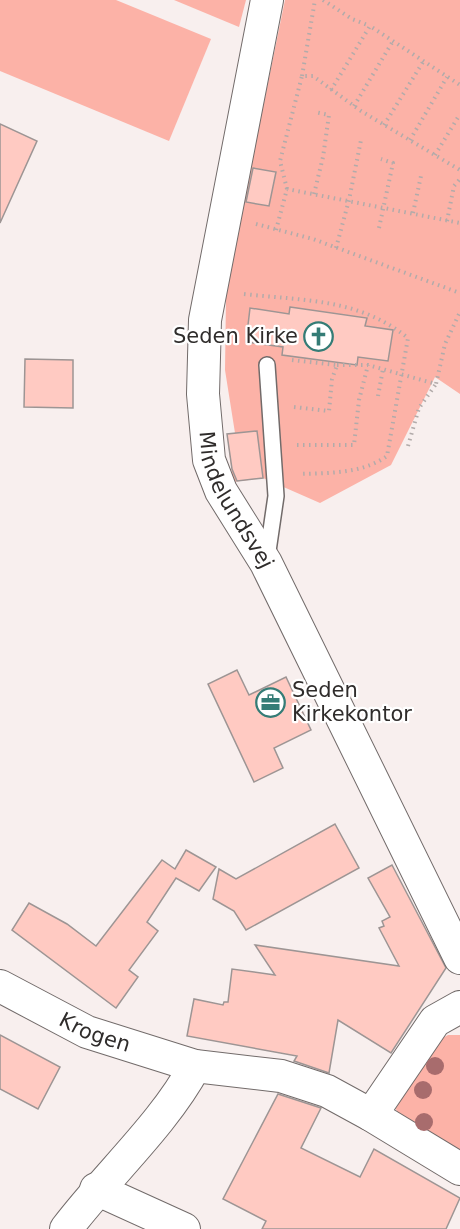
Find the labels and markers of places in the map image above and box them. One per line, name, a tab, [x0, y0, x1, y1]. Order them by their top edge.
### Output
church icon: Seden Kirke	[303, 320, 335, 352]
place label: Seden Kirke	[173, 324, 298, 348]
place label: Seden Kirkekontor	[292, 678, 412, 726]
office icon: Seden Kirkekontor	[255, 686, 287, 718]

